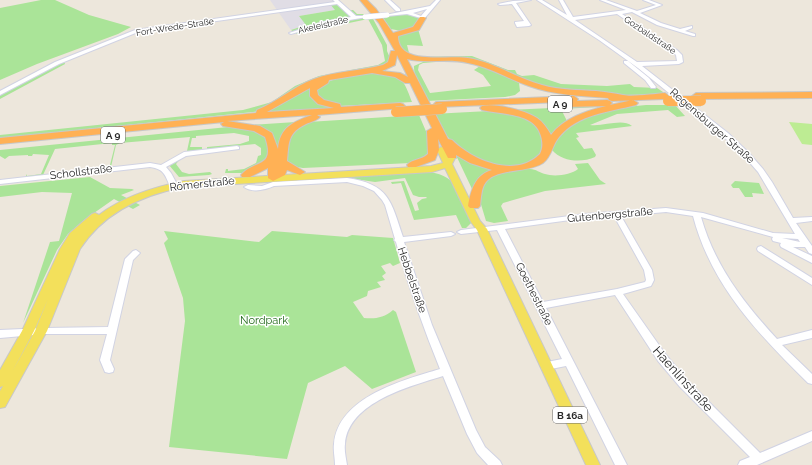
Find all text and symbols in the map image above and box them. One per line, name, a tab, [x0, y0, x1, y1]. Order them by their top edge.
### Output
street label: Akeleistraße	[297, 14, 350, 36]
street label: Gozbaldstraße	[622, 14, 678, 56]
street label: Fort-Wrede-Straße	[135, 16, 215, 38]
street label: Regensburger Straße	[667, 86, 757, 167]
road number: A 9	[548, 96, 572, 112]
road number: A 9	[101, 127, 125, 143]
street label: Schollstraße	[49, 162, 114, 182]
street label: Römerstraße	[169, 174, 236, 194]
street label: Gutenbergstraße	[567, 205, 654, 225]
street label: Hebbelstraße	[395, 245, 430, 315]
street label: Goethestraße	[513, 260, 556, 328]
park label: Nordpark	[240, 314, 288, 327]
street label: Haenlinstraße	[650, 343, 717, 415]
road number: B 16a	[553, 407, 587, 423]

